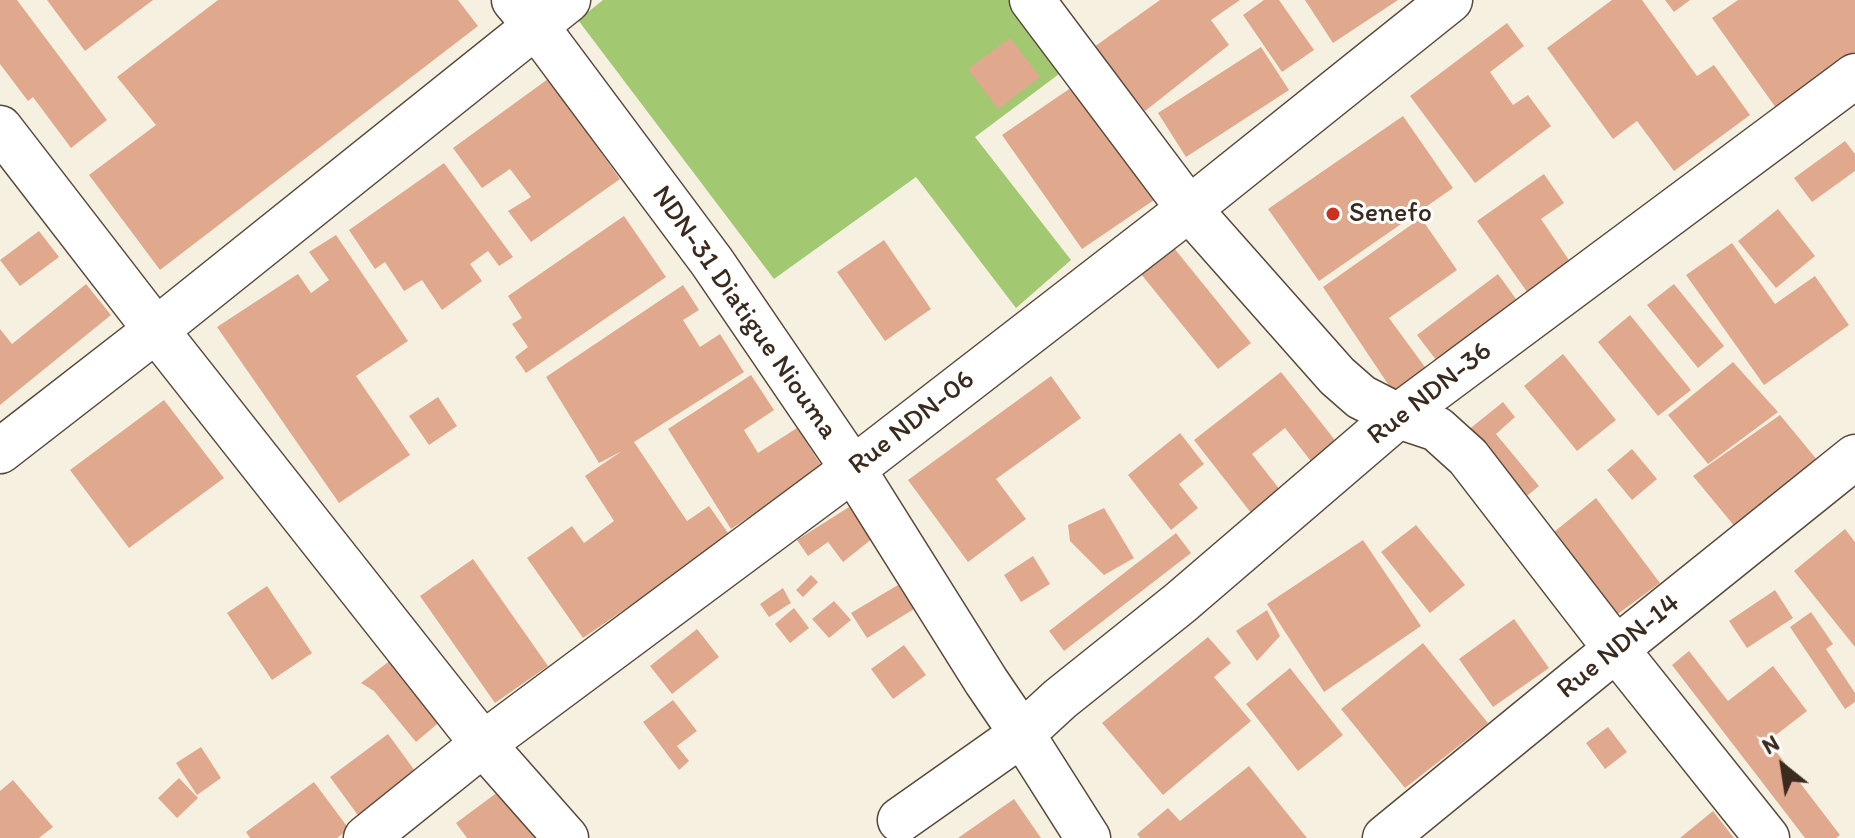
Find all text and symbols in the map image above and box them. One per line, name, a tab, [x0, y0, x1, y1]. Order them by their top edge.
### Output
street label: NDN-31 Diatigue Niouma	[644, 180, 844, 446]
place label: Senefo	[1349, 197, 1432, 231]
marker: Senefo	[1324, 205, 1342, 223]
street label: Rue NDN-36	[1361, 335, 1499, 453]
street label: Rue NDN-06	[842, 363, 982, 483]
street label: Rue NDN-14	[1551, 587, 1687, 707]
north arrow	[1743, 726, 1823, 806]
text: N	[1758, 729, 1784, 760]

